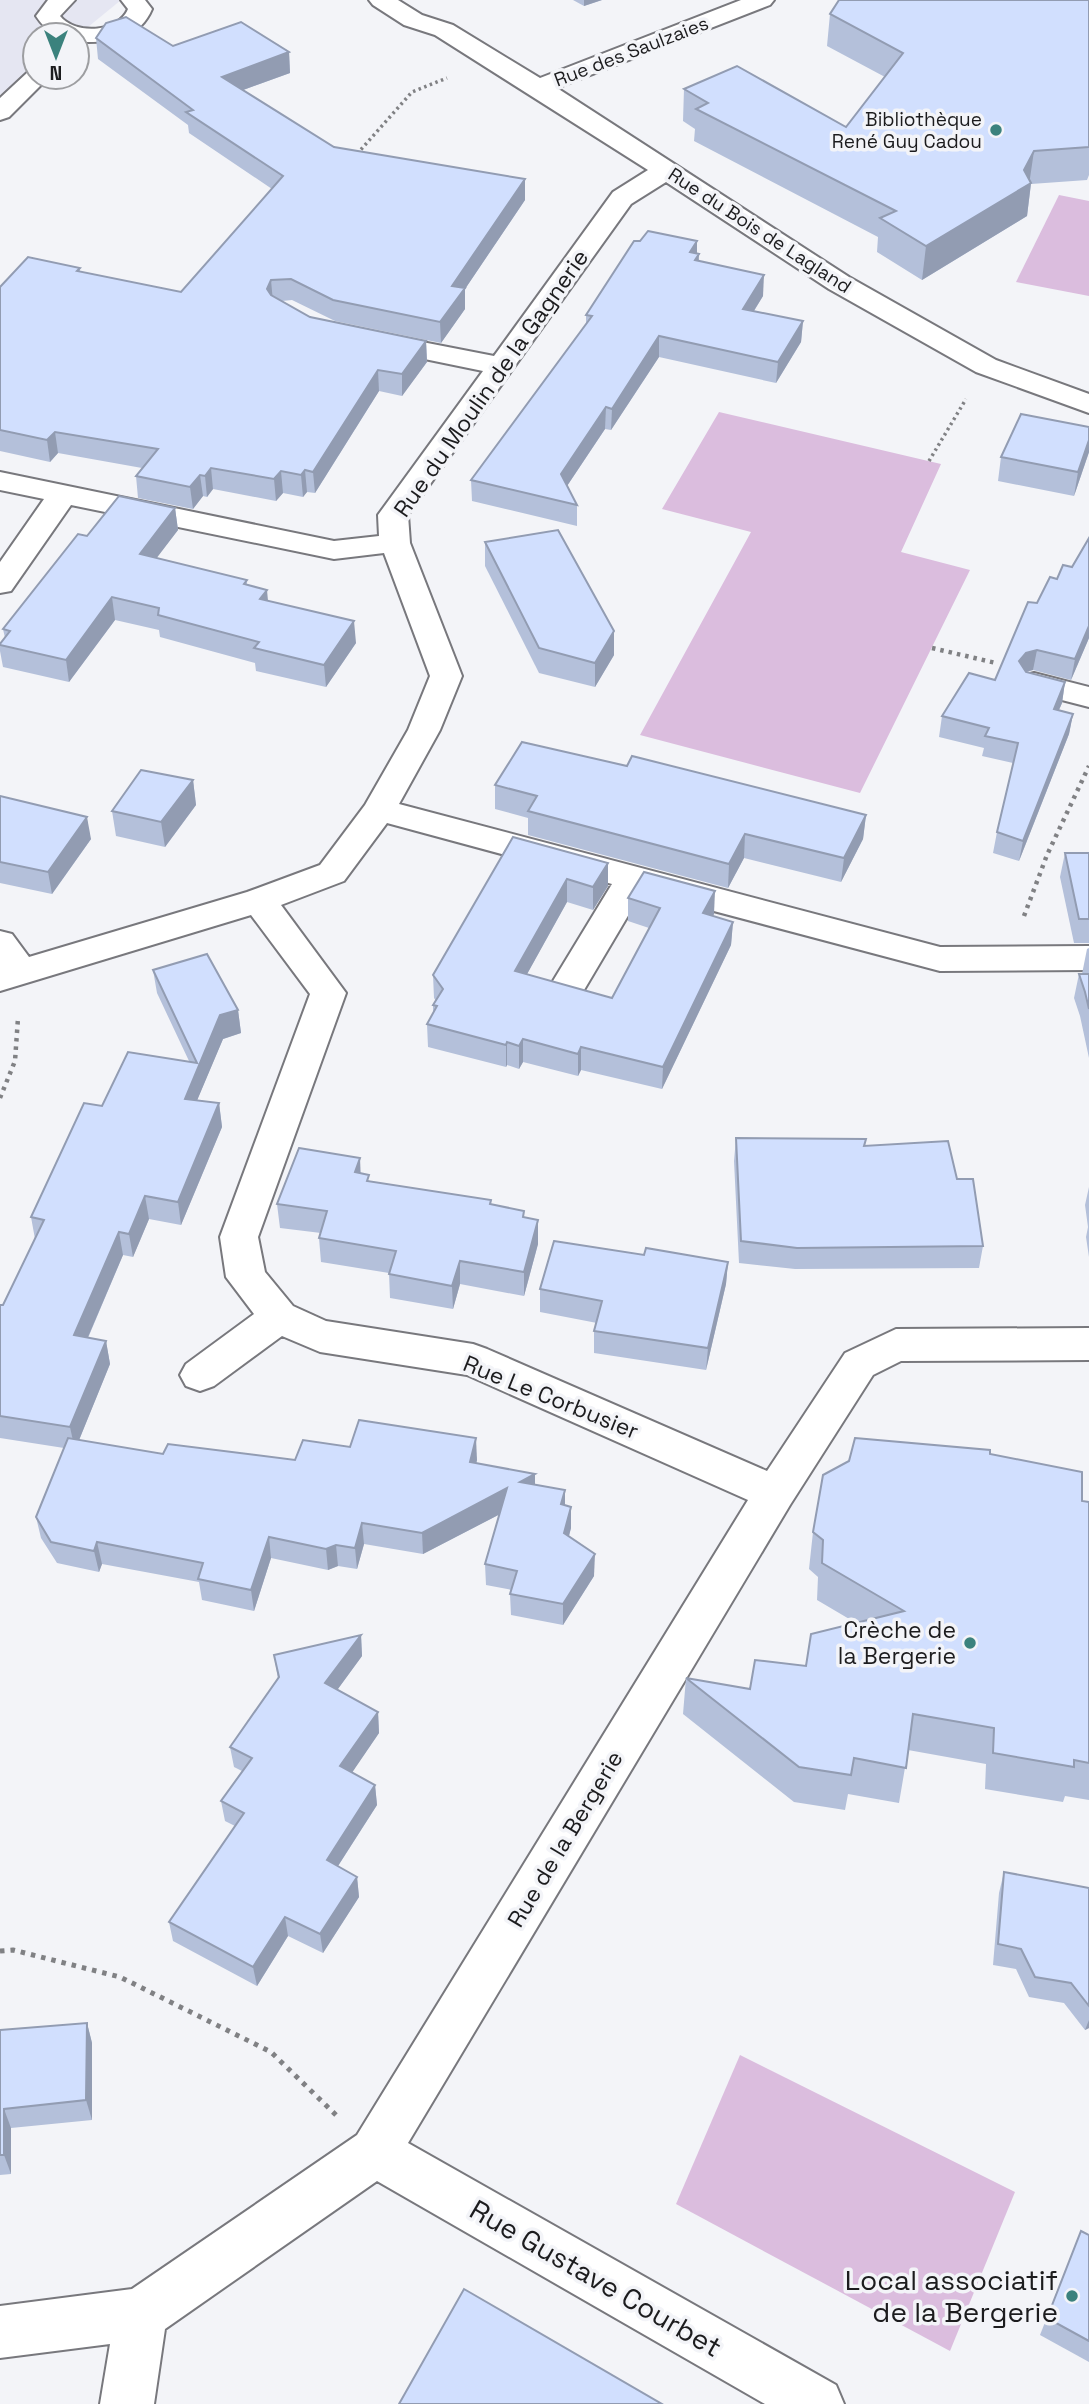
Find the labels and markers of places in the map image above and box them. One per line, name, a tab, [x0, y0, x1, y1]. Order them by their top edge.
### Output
place label: Bibliothèque René Guy Cadou	[832, 107, 982, 154]
marker: Bibliothèque René Guy Cadou	[988, 122, 1004, 138]
place label: Crèche de la Bergerie	[838, 1615, 956, 1671]
marker: Crèche de la Bergerie	[962, 1635, 978, 1651]
place label: Local associatif de la Bergerie	[845, 2262, 1058, 2330]
marker: Local associatif de la Bergerie	[1064, 2288, 1080, 2304]

